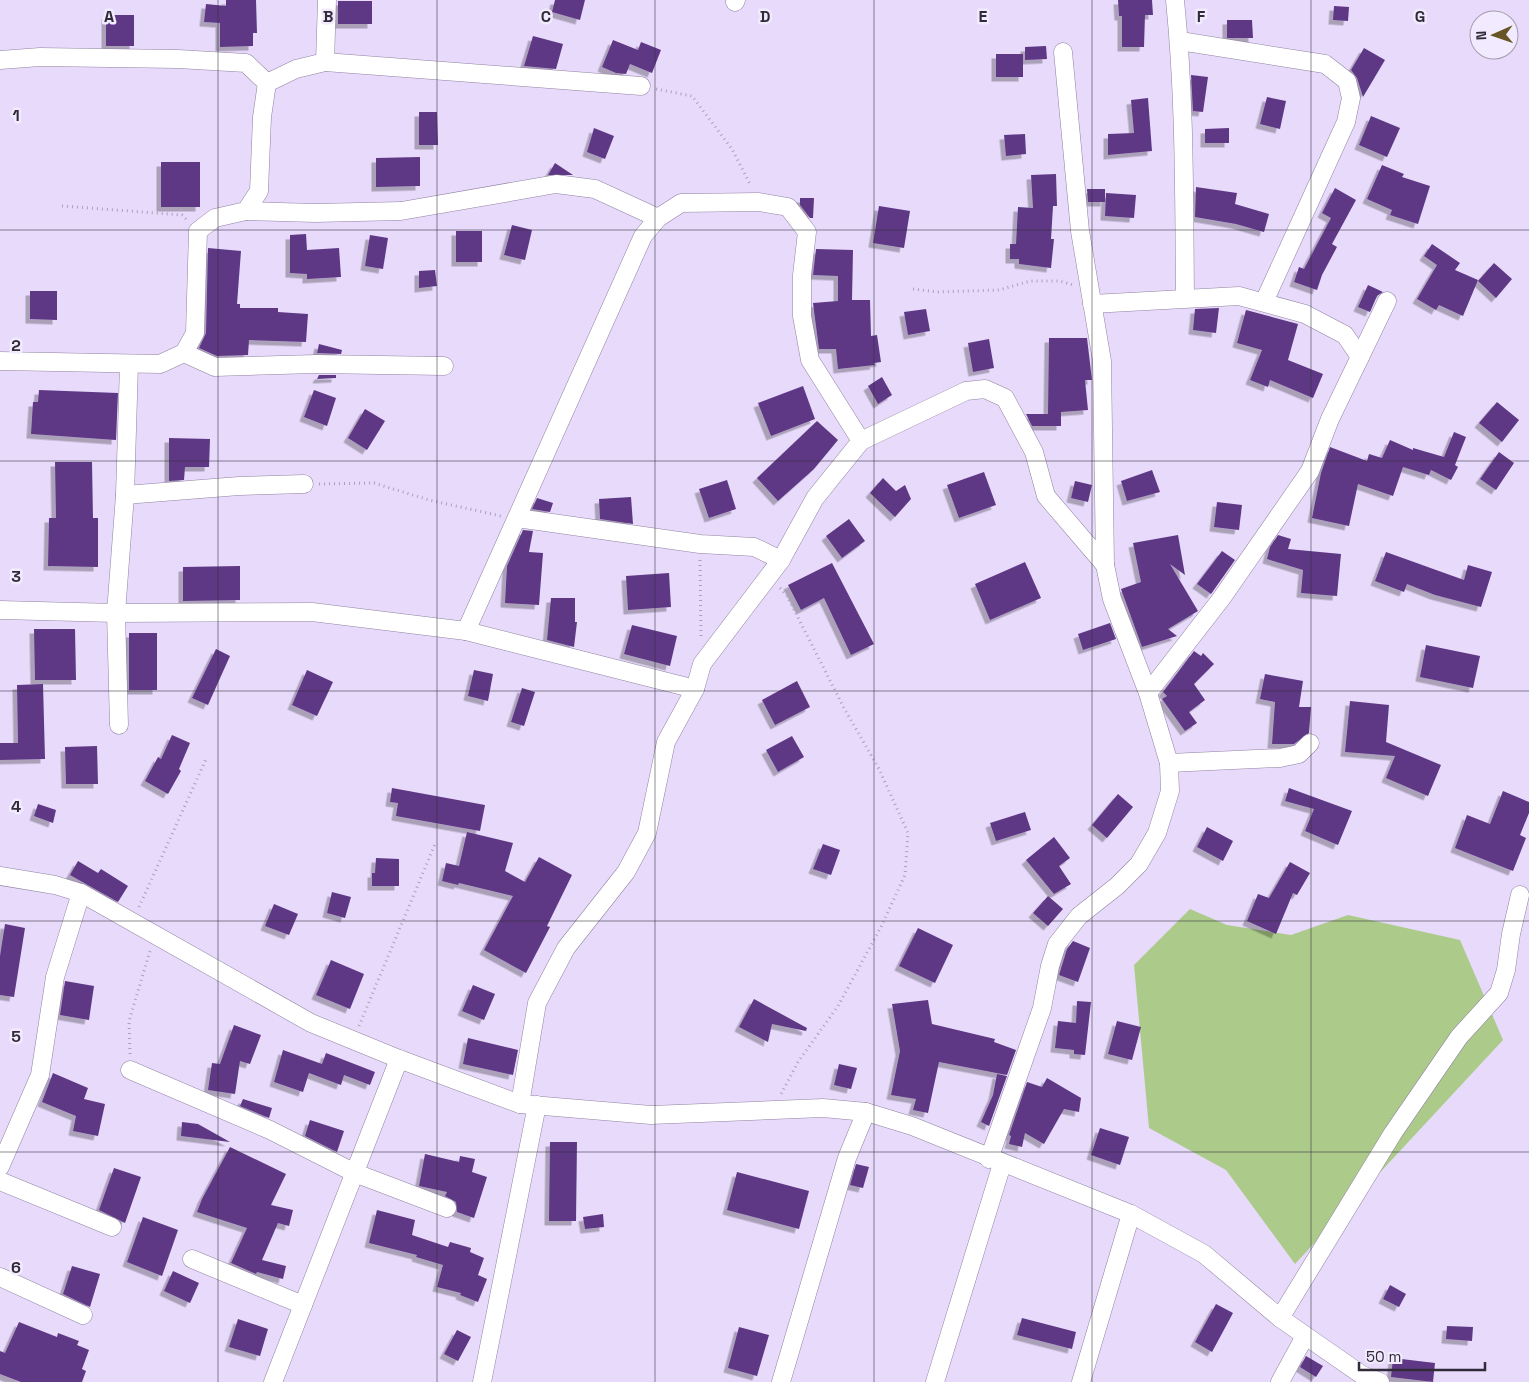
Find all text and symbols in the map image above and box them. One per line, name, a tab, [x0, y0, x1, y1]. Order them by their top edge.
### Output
text: A	[104, 6, 114, 27]
text: B	[323, 6, 333, 27]
text: C	[541, 6, 551, 27]
text: D	[760, 6, 770, 27]
text: E	[979, 6, 988, 27]
text: F	[1197, 6, 1206, 27]
text: G	[1415, 6, 1425, 27]
north arrow	[1469, 10, 1519, 60]
text: N	[1472, 30, 1490, 40]
text: 1	[12, 105, 20, 126]
text: 2	[11, 335, 21, 356]
text: 3	[11, 566, 21, 587]
text: 4	[11, 796, 21, 817]
text: 5	[11, 1026, 21, 1047]
text: 6	[11, 1257, 21, 1278]
scale bar	[1359, 1340, 1485, 1372]
text: 50 m	[1366, 1347, 1401, 1366]

